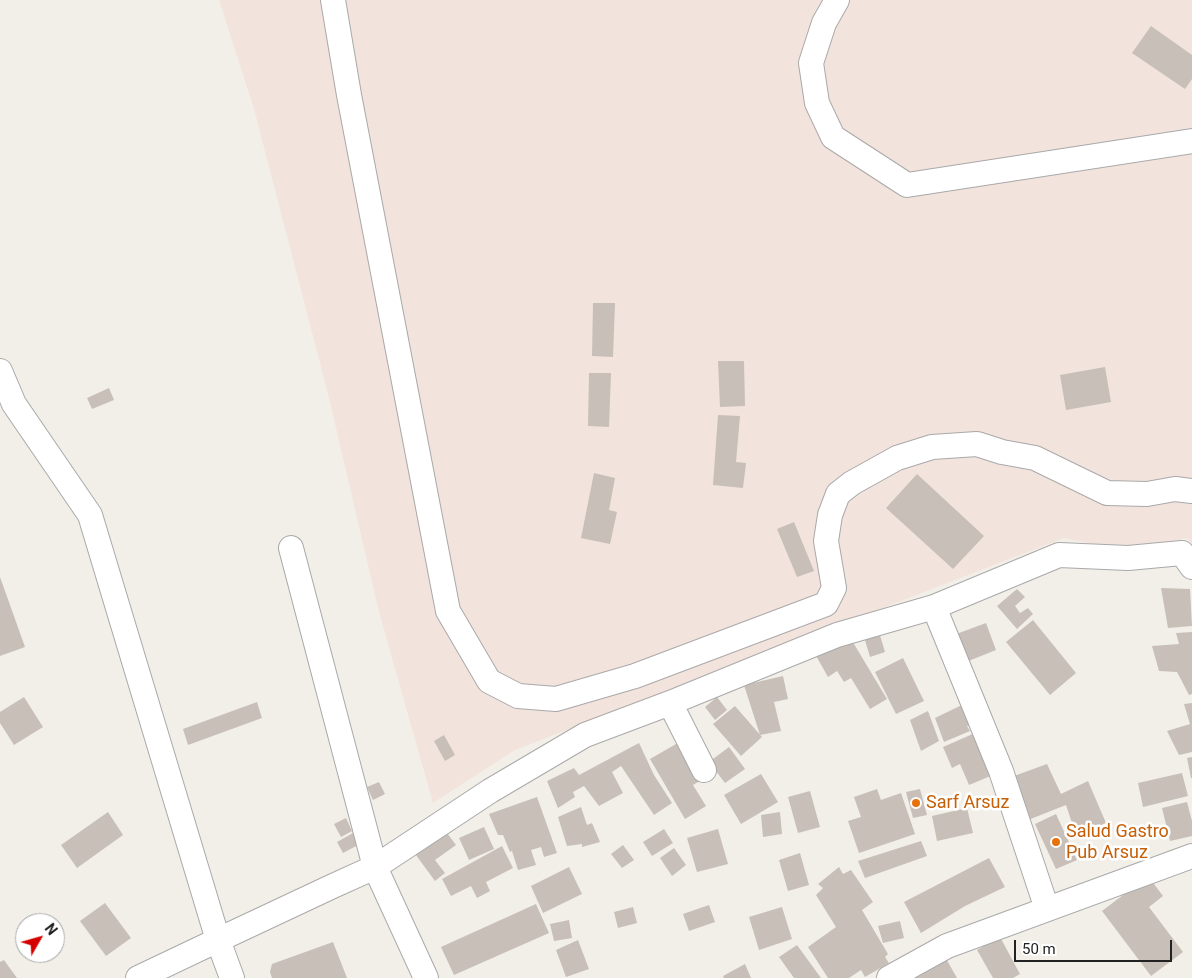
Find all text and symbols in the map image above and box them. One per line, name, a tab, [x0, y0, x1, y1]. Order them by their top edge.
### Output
place label: Sarf Arsuz	[926, 792, 1009, 814]
marker: Sarf Arsuz	[910, 797, 922, 809]
place label: Salud Gastro Pub Arsuz	[1066, 821, 1169, 864]
marker: Salud Gastro Pub Arsuz	[1050, 836, 1062, 848]
north arrow	[15, 913, 65, 963]
text: N	[42, 921, 60, 938]
scale bar	[1017, 930, 1174, 962]
text: 50 m	[1022, 940, 1056, 958]

